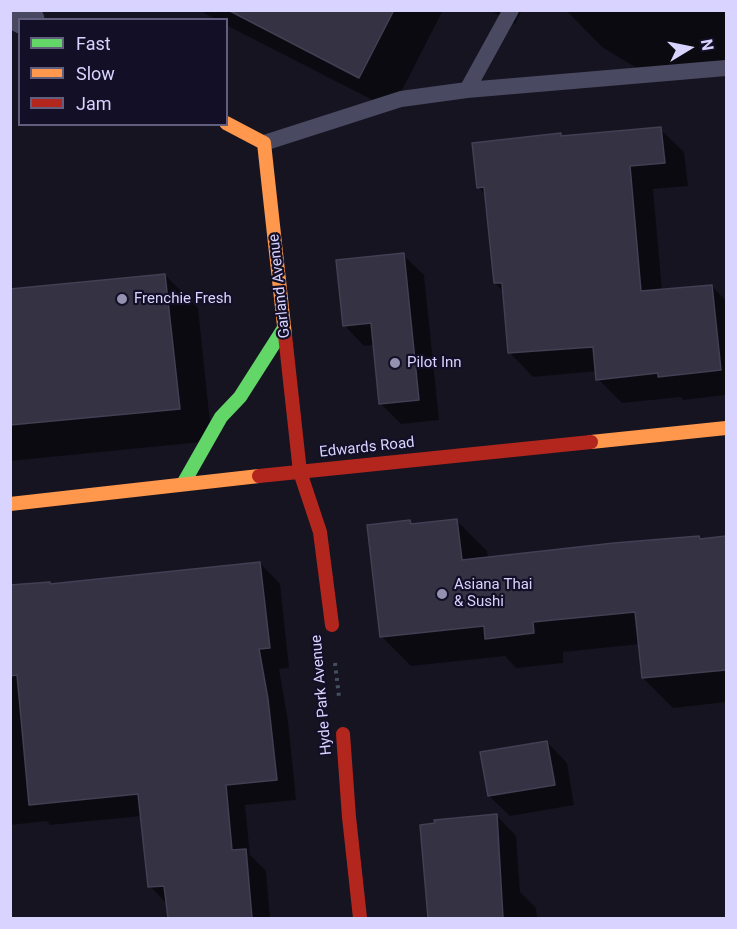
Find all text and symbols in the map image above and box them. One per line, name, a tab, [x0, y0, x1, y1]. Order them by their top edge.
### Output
legend	[18, 18, 228, 126]
north arrow	[659, 18, 719, 78]
text: Fast	[76, 33, 111, 54]
text: N	[697, 38, 718, 52]
text: Slow	[76, 63, 115, 84]
text: Jam	[76, 93, 112, 114]
street label: Garland Avenue	[266, 233, 294, 339]
place label: Frenchie Fresh	[134, 290, 232, 308]
marker: Frenchie Fresh	[115, 292, 129, 306]
place label: Pilot Inn	[407, 354, 462, 372]
marker: Pilot Inn	[388, 356, 402, 370]
street label: Edwards Road	[319, 434, 415, 462]
place label: Asiana Thai & Sushi	[454, 576, 533, 611]
marker: Asiana Thai & Sushi	[435, 587, 449, 601]
street label: Hyde Park Avenue	[308, 634, 336, 756]

